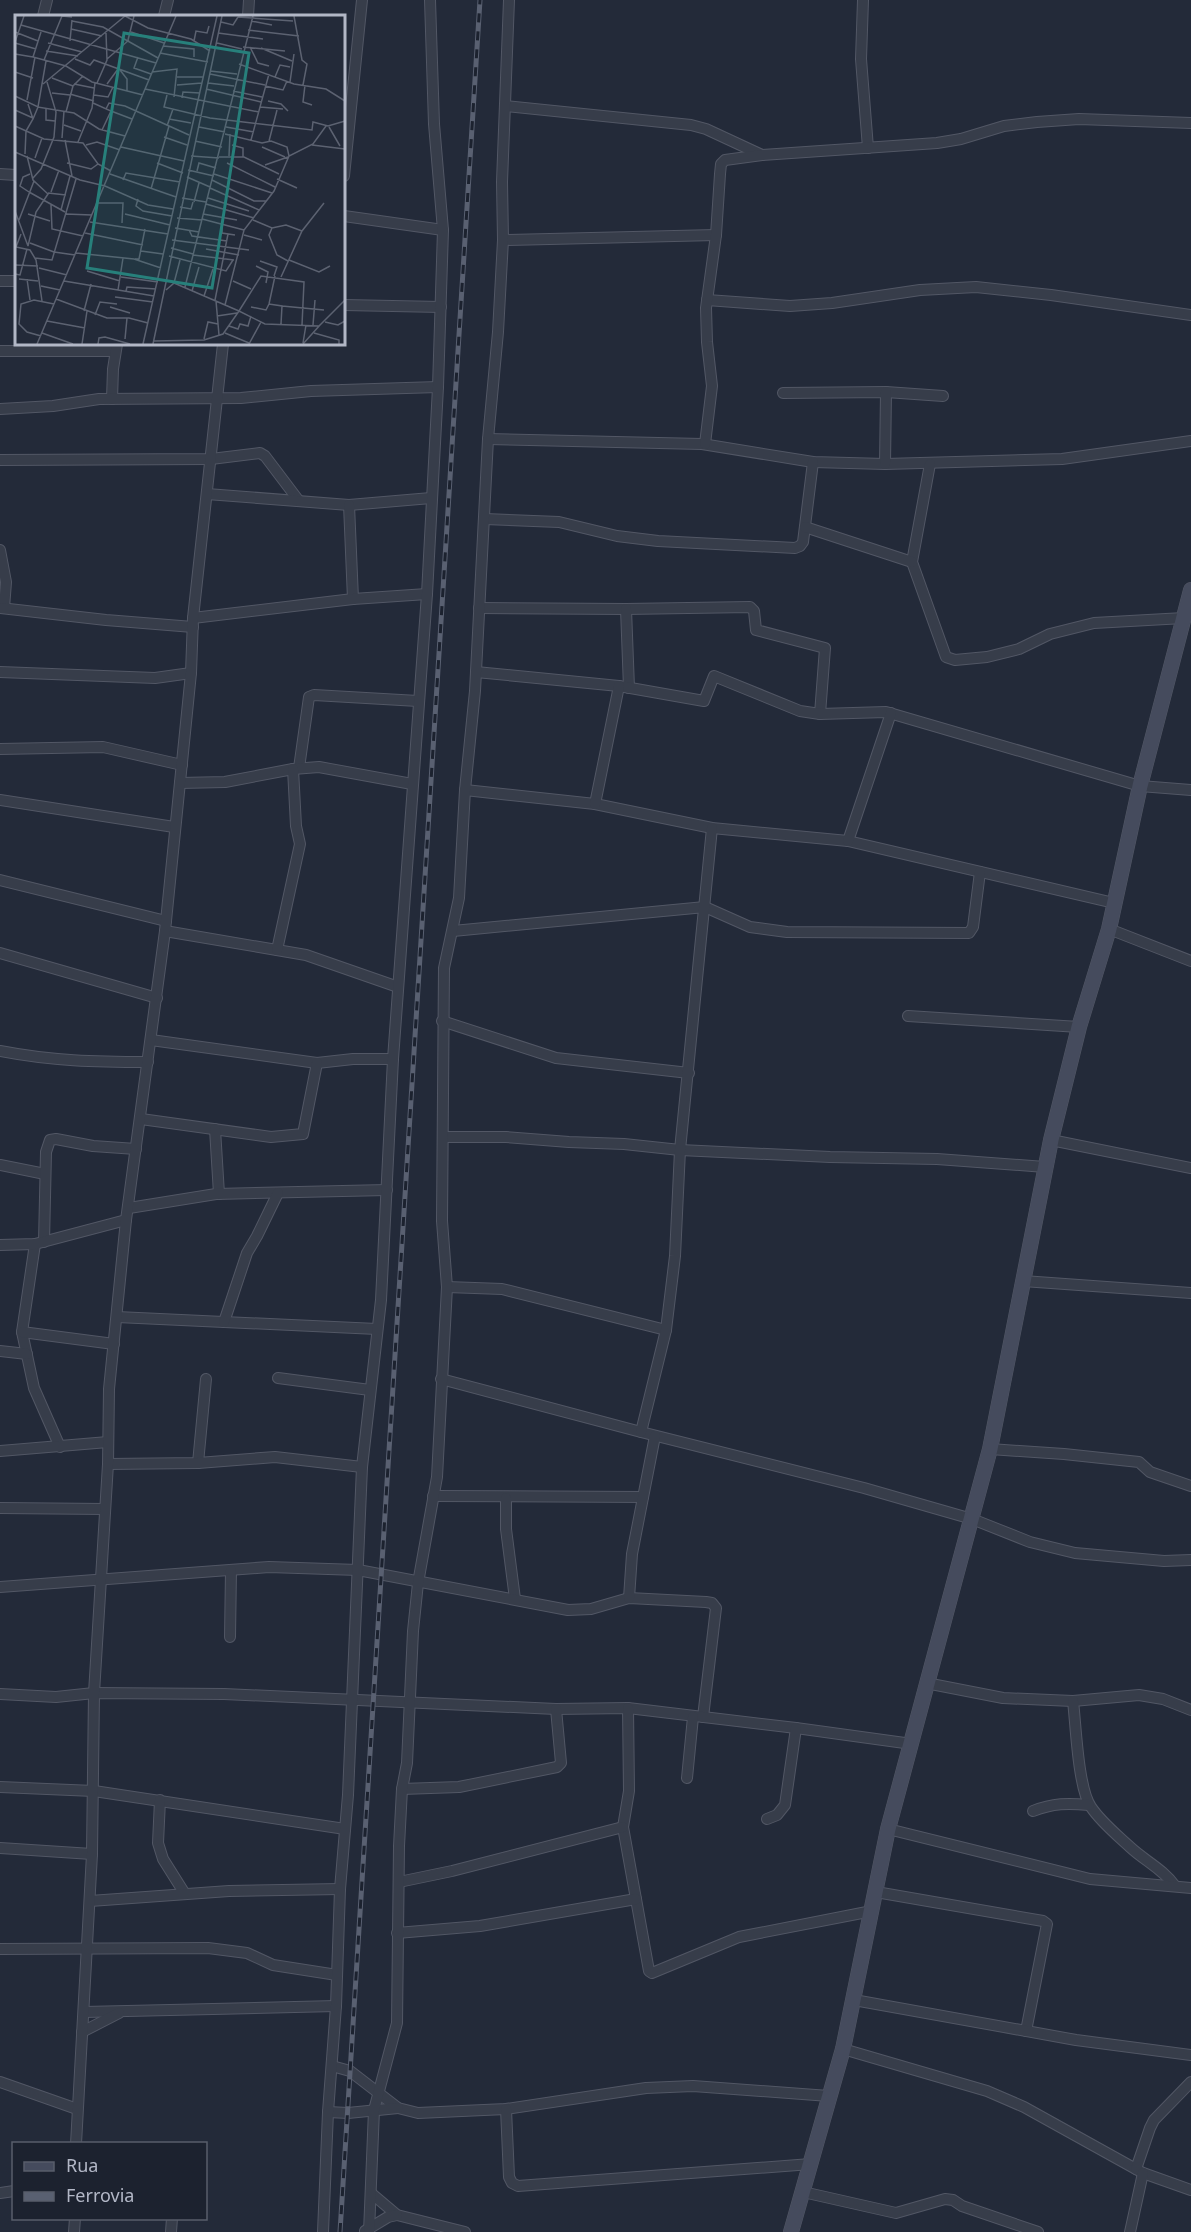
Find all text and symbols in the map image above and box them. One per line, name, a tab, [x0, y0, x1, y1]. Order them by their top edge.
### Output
inset map	[15, 15, 345, 345]
legend	[12, 2142, 207, 2220]
text: Rua	[66, 2153, 98, 2177]
text: Ferrovia	[66, 2183, 134, 2207]

